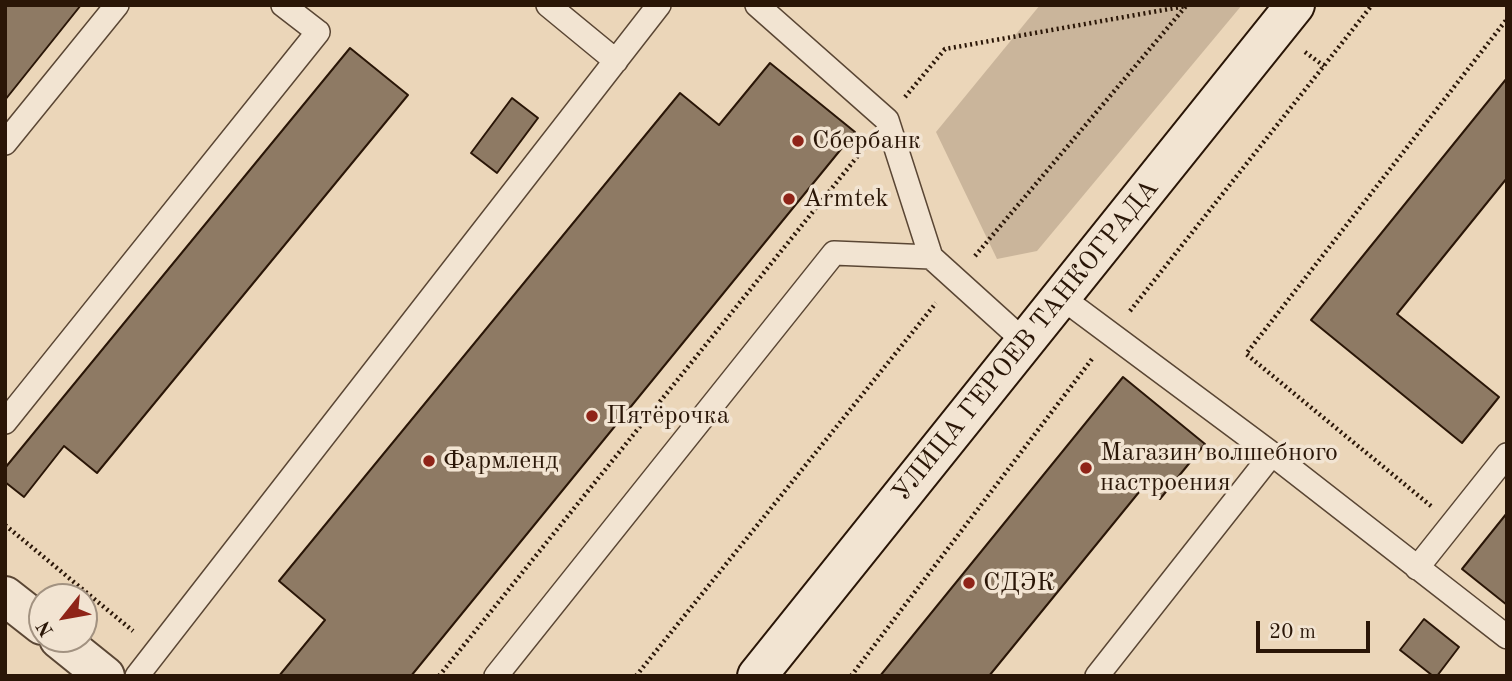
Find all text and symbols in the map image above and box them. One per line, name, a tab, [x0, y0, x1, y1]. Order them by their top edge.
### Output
place label: Сбербанк	[812, 125, 921, 157]
marker: Сбербанк	[790, 133, 806, 149]
street label: УЛИЦА ГЕРОЕВ ТАНКОГРАДА	[886, 174, 1166, 508]
place label: Armtek	[803, 183, 889, 215]
marker: Armtek	[781, 191, 797, 207]
place label: Пятёрочка	[606, 400, 729, 432]
marker: Пятёрочка	[584, 408, 600, 424]
place label: Магазин волшебного настроения	[1100, 437, 1338, 498]
place label: Фармленд	[443, 445, 558, 477]
marker: Фармленд	[421, 453, 437, 469]
marker: Магазин волшебного настроения	[1078, 460, 1094, 476]
place label: СДЭК	[983, 567, 1055, 599]
marker: СДЭК	[961, 575, 977, 591]
north arrow	[28, 583, 98, 653]
scale bar	[1260, 608, 1374, 652]
text: N	[34, 617, 58, 639]
text: 20 m	[1269, 622, 1316, 643]

